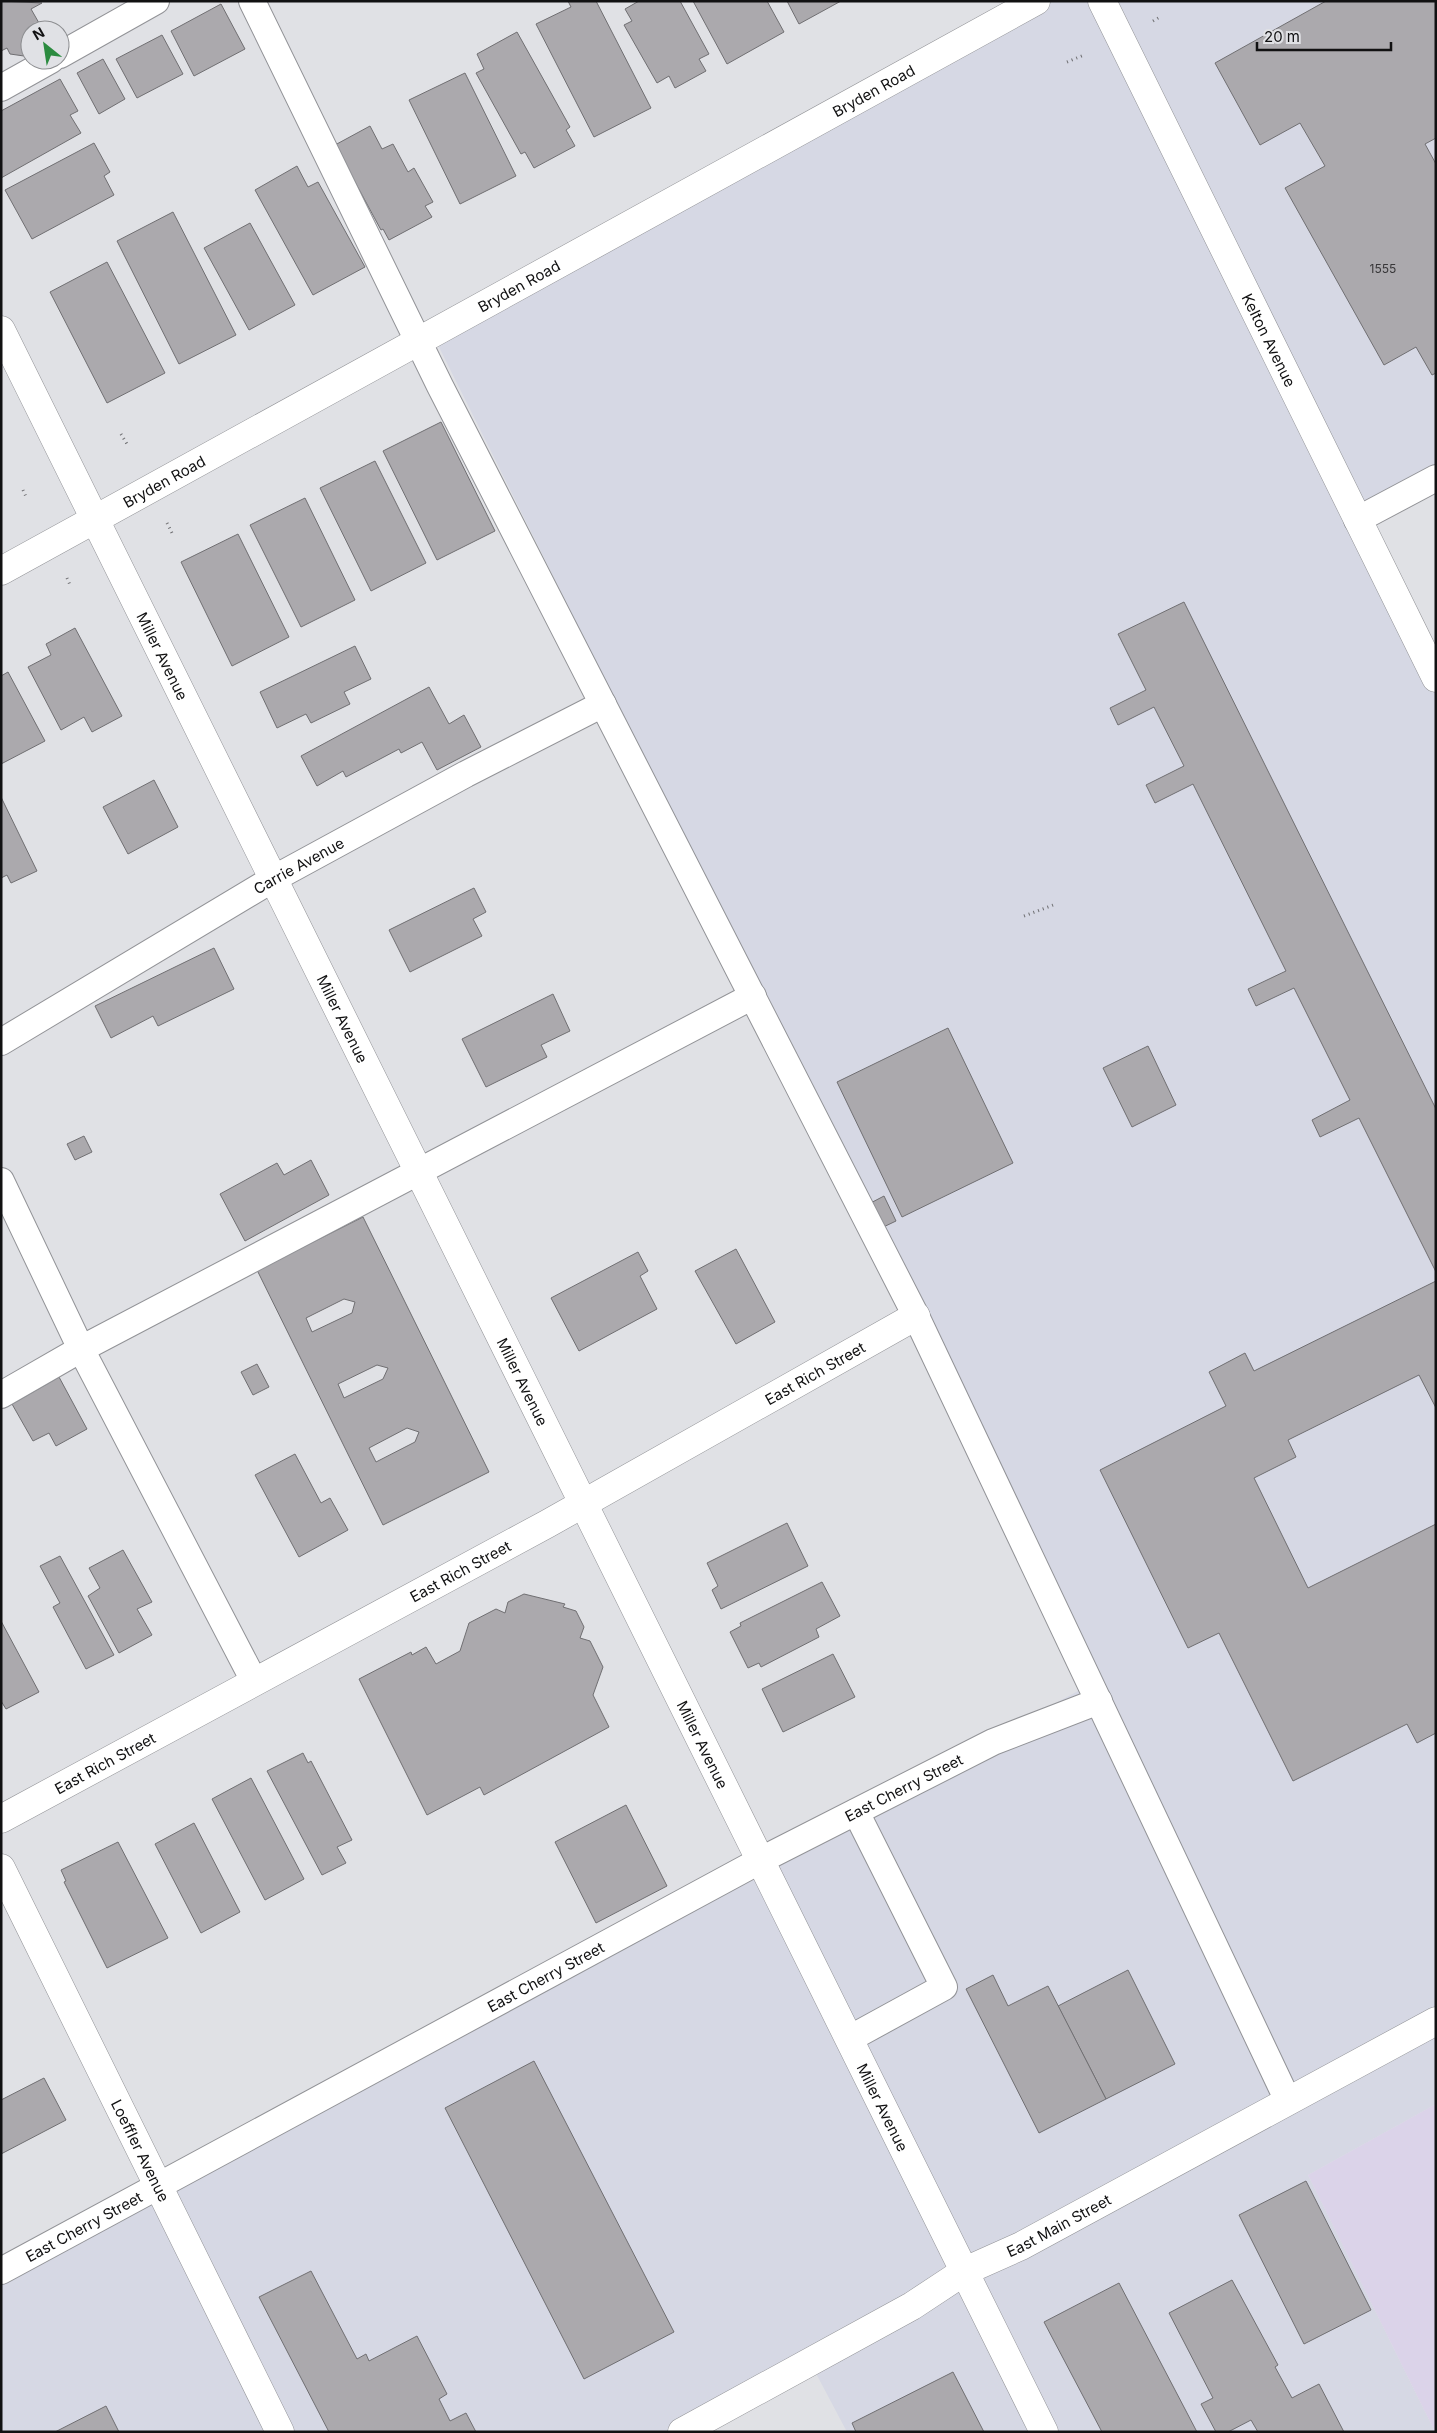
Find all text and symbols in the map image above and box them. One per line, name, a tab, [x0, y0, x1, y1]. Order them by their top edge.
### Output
north arrow	[20, 20, 70, 70]
scale bar	[1257, 20, 1391, 52]
text: N	[29, 23, 47, 43]
text: 20 m	[1264, 27, 1300, 46]
street label: Bryden Road	[829, 60, 918, 121]
street label: Bryden Road	[474, 256, 563, 316]
house number: 1555	[1370, 261, 1396, 276]
street label: Kelton Avenue	[1238, 290, 1300, 390]
street label: Bryden Road	[119, 451, 208, 512]
street label: Miller Avenue	[133, 609, 193, 703]
street label: Carrie Avenue	[250, 833, 347, 898]
street label: Miller Avenue	[313, 972, 373, 1066]
street label: Miller Avenue	[493, 1335, 553, 1429]
street label: East Rich Street	[761, 1337, 868, 1409]
street label: East Rich Street	[407, 1536, 514, 1606]
street label: Miller Avenue	[673, 1697, 733, 1792]
street label: East Rich Street	[51, 1728, 159, 1798]
street label: East Cherry Street	[841, 1750, 966, 1825]
street label: East Cherry Street	[484, 1937, 607, 2016]
street label: Miller Avenue	[853, 2060, 913, 2154]
street label: Loeffler Avenue	[107, 2096, 174, 2205]
street label: East Cherry Street	[22, 2187, 145, 2266]
street label: East Main Street	[1004, 2190, 1114, 2261]

